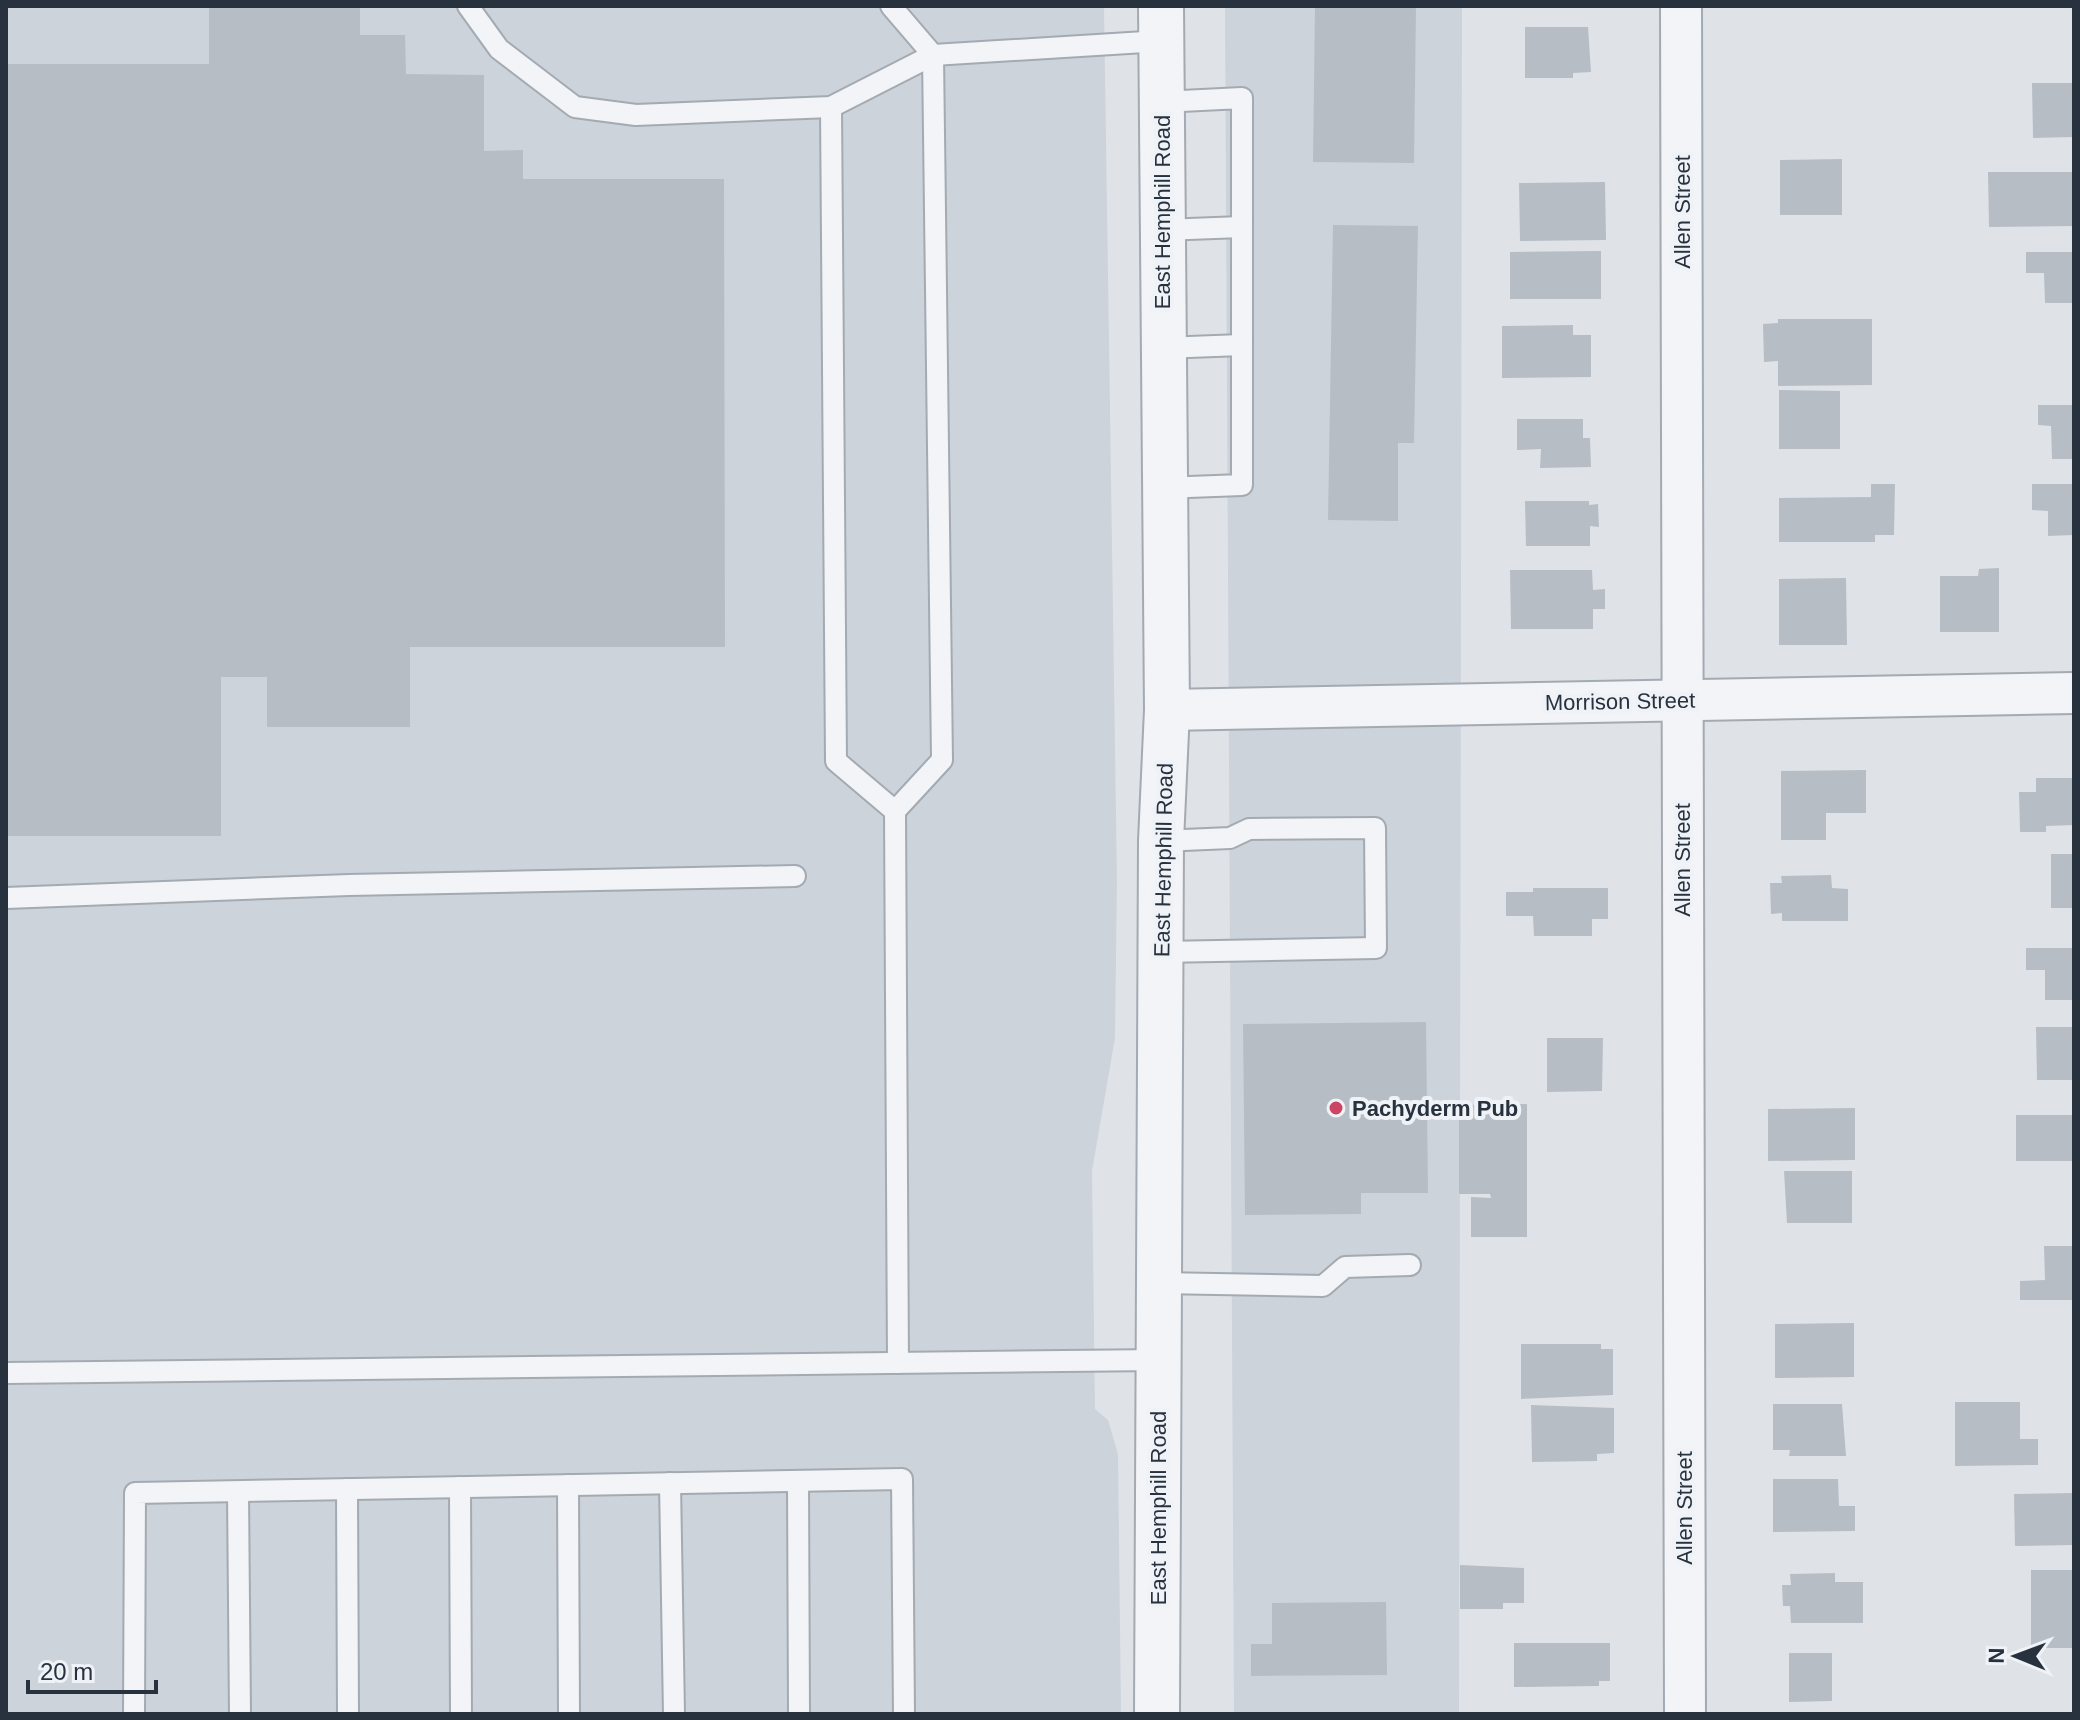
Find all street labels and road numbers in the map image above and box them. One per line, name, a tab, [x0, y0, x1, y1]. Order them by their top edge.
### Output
street label: East Hemphill Road	[1150, 115, 1175, 309]
street label: Allen Street	[1670, 155, 1695, 269]
street label: Morrison Street	[1545, 688, 1695, 715]
street label: East Hemphill Road	[1149, 763, 1178, 957]
street label: Allen Street	[1670, 803, 1695, 917]
street label: East Hemphill Road	[1146, 1411, 1171, 1605]
street label: Allen Street	[1672, 1451, 1697, 1565]

